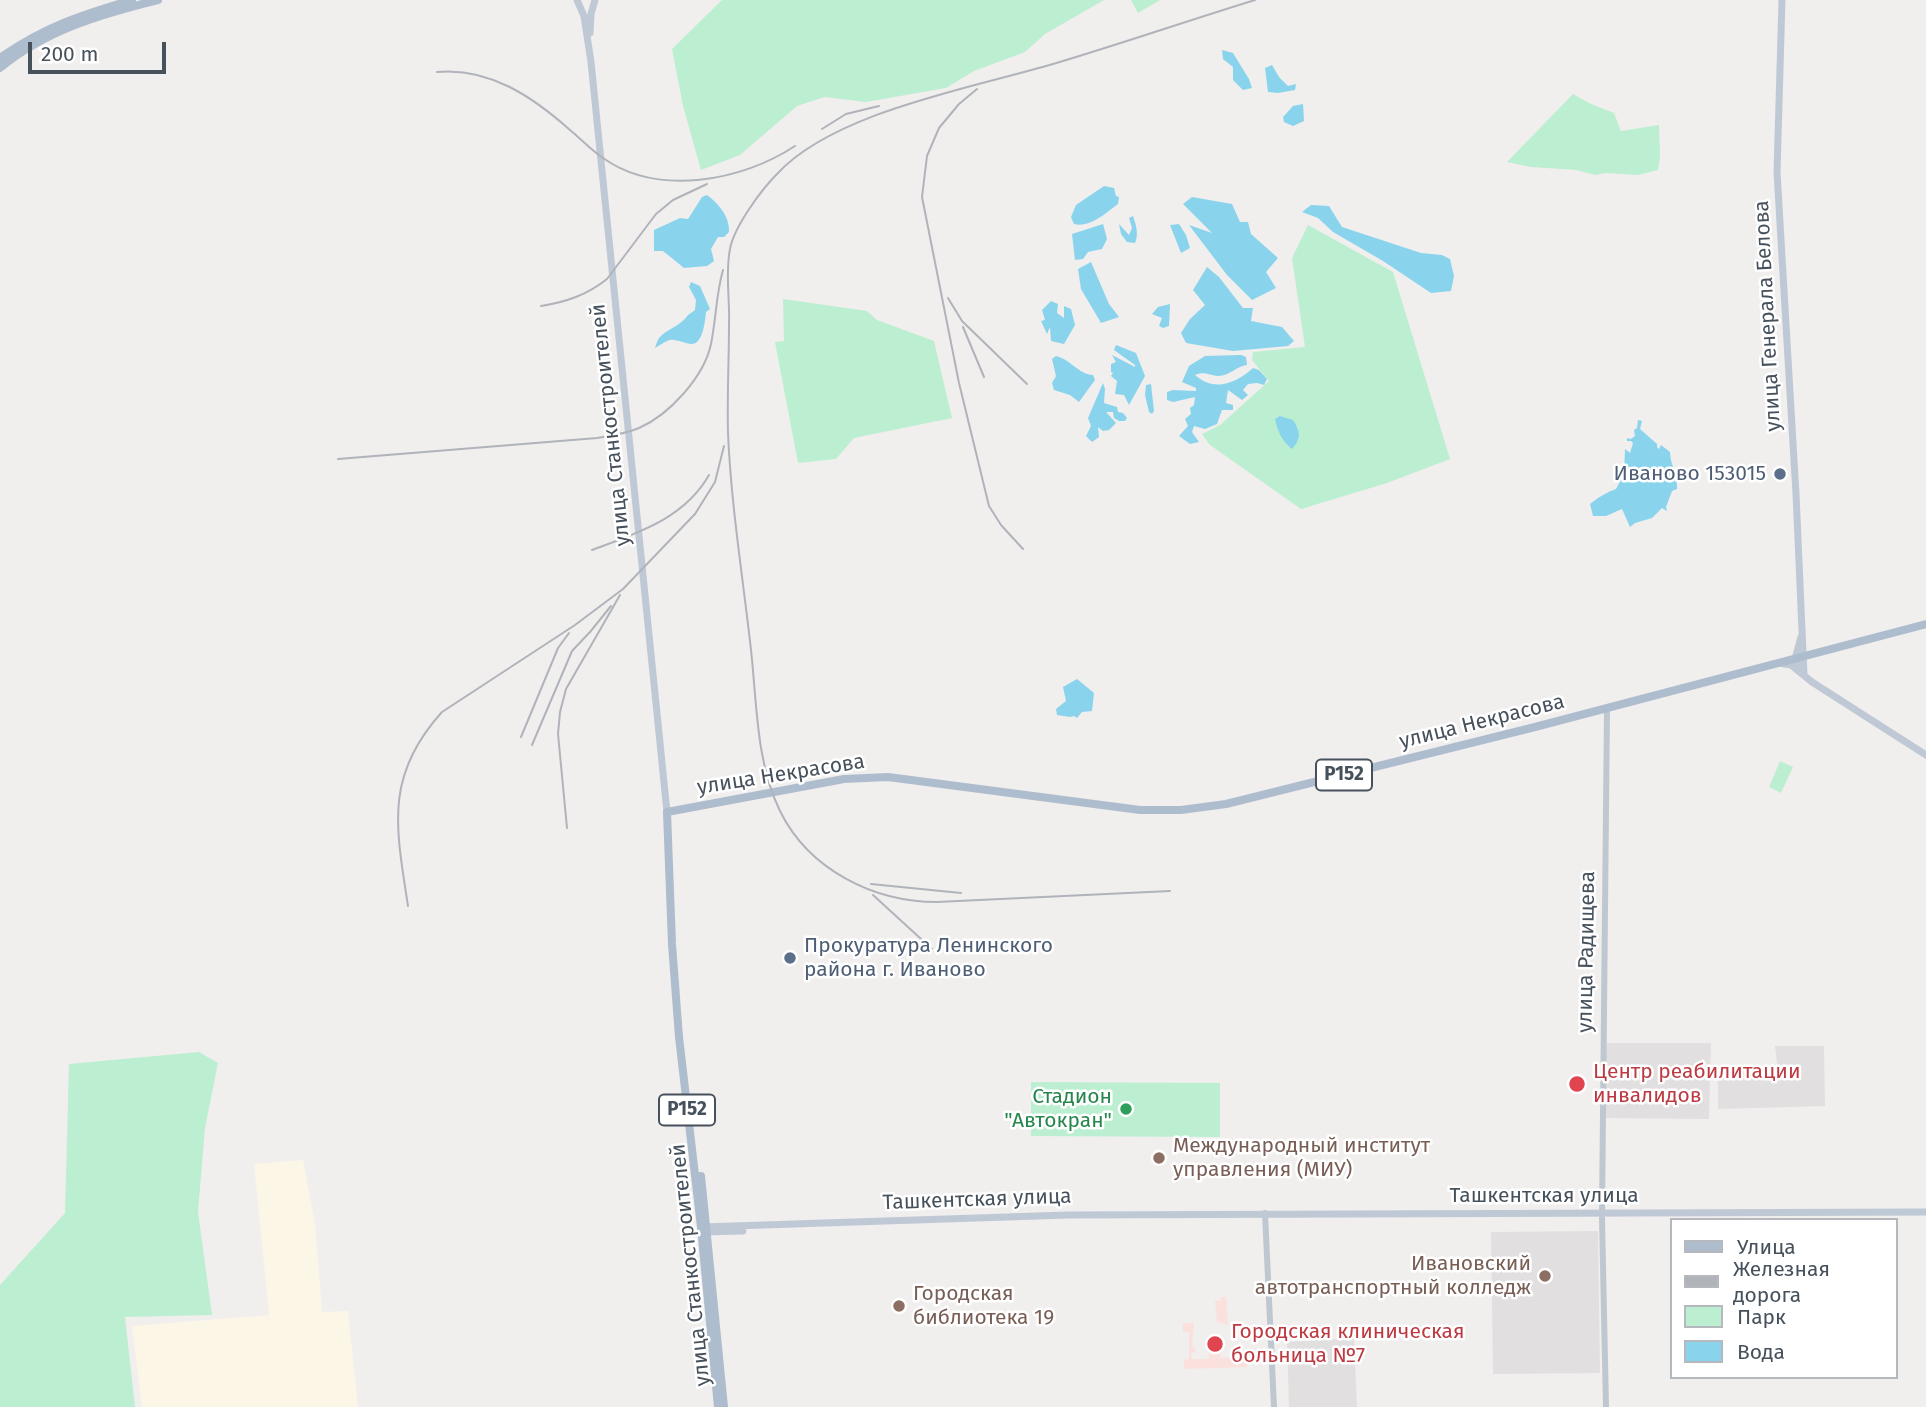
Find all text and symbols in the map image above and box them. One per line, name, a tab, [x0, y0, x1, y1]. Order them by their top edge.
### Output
scale bar	[32, 28, 170, 72]
text: 200 m	[41, 41, 98, 67]
street label: улица Генерала Белова	[1749, 200, 1787, 432]
street label: улица Станкостроителей	[586, 303, 636, 547]
place label: Иваново 153015	[1614, 461, 1766, 487]
marker: Иваново 153015	[1772, 466, 1788, 482]
street label: улица Некрасова	[1397, 689, 1567, 755]
street label: улица Некрасова	[695, 749, 867, 801]
road number: Р152	[1316, 760, 1372, 790]
street label: улица Радищева	[1573, 871, 1601, 1033]
place label: Прокуратура Ленинского района г. Иваново	[804, 933, 1053, 983]
marker: Прокуратура Ленинского района г. Иваново	[782, 950, 798, 966]
place label: Центр реабилитации инвалидов	[1593, 1059, 1801, 1109]
marker: Центр реабилитации инвалидов	[1567, 1074, 1587, 1094]
place label: Стадион "Автокран"	[1004, 1084, 1112, 1134]
road number: Р152	[659, 1094, 715, 1126]
marker: Стадион "Автокран"	[1118, 1101, 1134, 1117]
place label: Международный институт управления (МИУ)	[1173, 1133, 1430, 1183]
street label: улица Станкостроителей	[666, 1143, 716, 1387]
marker: Международный институт управления (МИУ)	[1151, 1150, 1167, 1166]
street label: Ташкентская улица	[1449, 1183, 1639, 1209]
street label: Ташкентская улица	[882, 1184, 1072, 1216]
legend	[1671, 1218, 1898, 1379]
text: Улица	[1737, 1234, 1796, 1260]
place label: Ивановский автотранспортный колледж	[1255, 1251, 1531, 1301]
text: Железная дорога	[1733, 1256, 1830, 1308]
marker: Ивановский автотранспортный колледж	[1537, 1268, 1553, 1284]
place label: Городская библиотека 19	[913, 1281, 1054, 1331]
marker: Городская библиотека 19	[891, 1298, 907, 1314]
text: Парк	[1737, 1304, 1786, 1330]
place label: Городская клиническая больница №7	[1231, 1319, 1465, 1369]
marker: Городская клиническая больница №7	[1205, 1334, 1225, 1354]
text: Вода	[1737, 1339, 1785, 1365]

